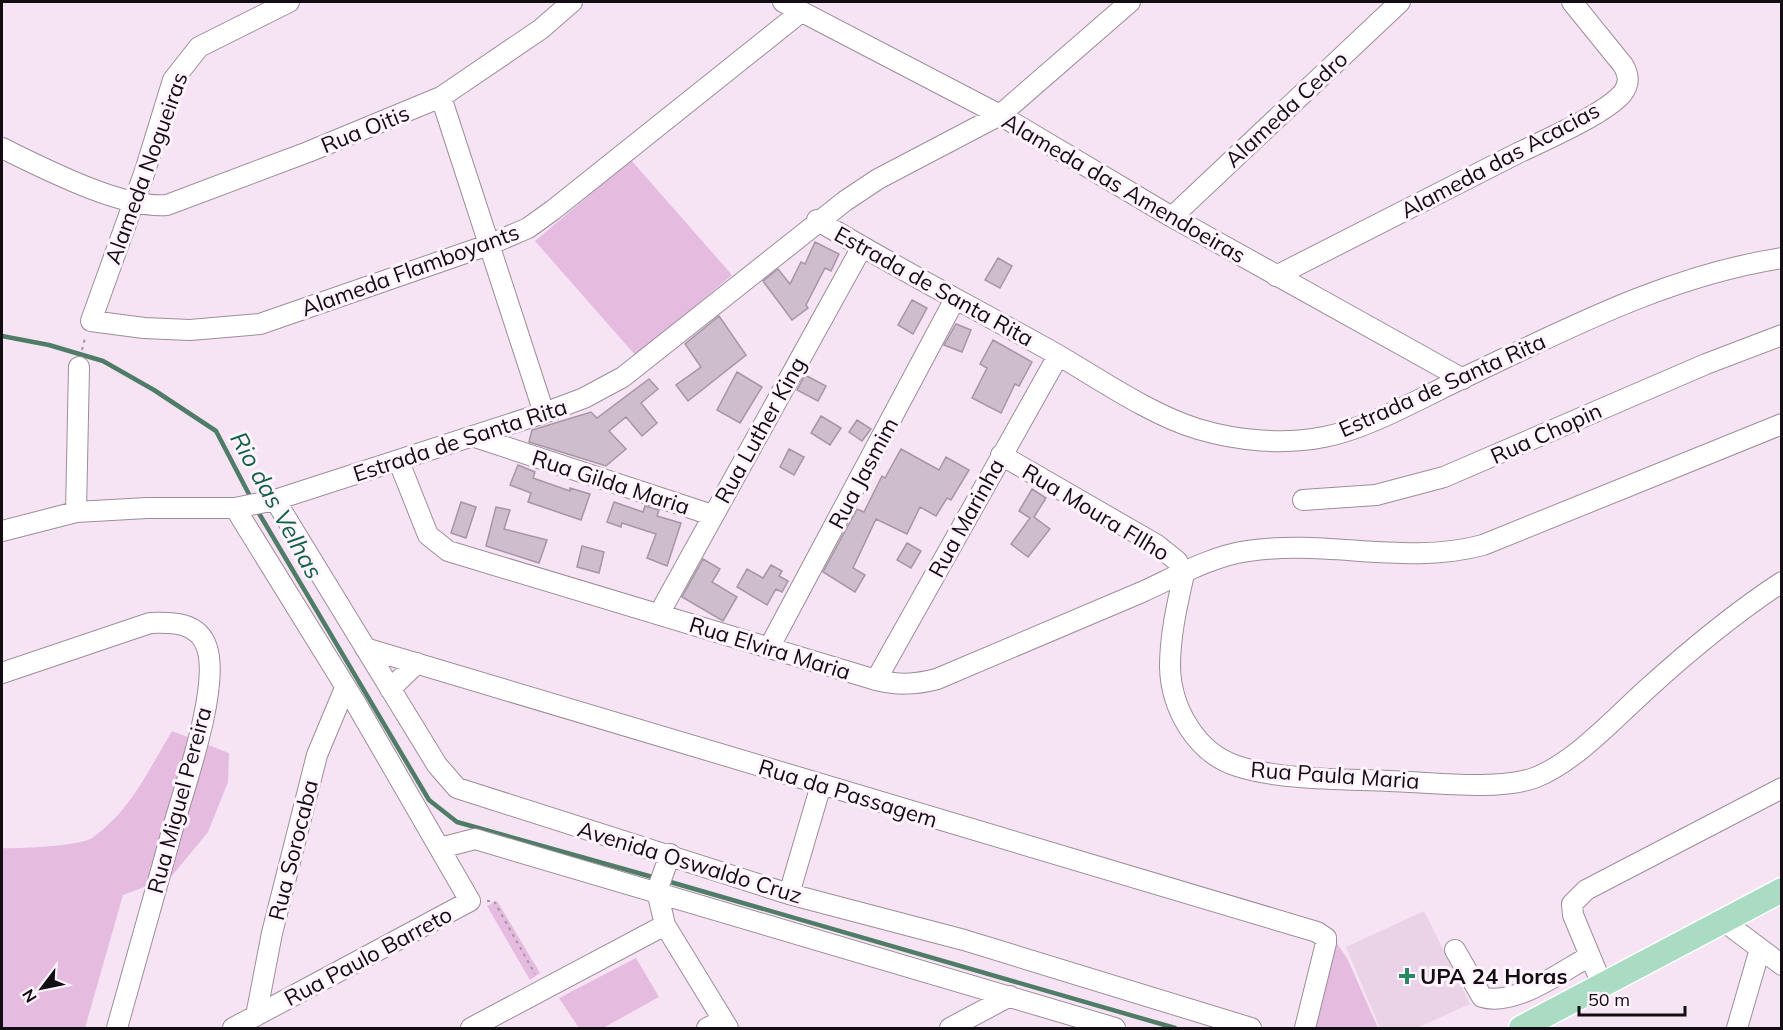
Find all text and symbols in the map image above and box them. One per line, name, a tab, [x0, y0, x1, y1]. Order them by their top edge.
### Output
street label: Alameda Cedro	[1219, 45, 1353, 173]
street label: Alameda Nogueiras	[98, 68, 194, 268]
street label: Alameda das Acacias	[1396, 96, 1604, 224]
street label: Rua Oitis	[317, 99, 413, 159]
street label: Alameda das Amendoeiras	[997, 107, 1251, 269]
street label: Alameda Flamboyants	[297, 218, 523, 322]
street label: Estrada de Santa Rita	[830, 220, 1038, 352]
street label: Estrada de Santa Rita	[1334, 327, 1550, 443]
street label: Rua Luther King	[708, 352, 812, 508]
street label: Estrada de Santa Rita	[350, 392, 570, 488]
street label: Rua Chopin	[1486, 396, 1606, 470]
street label: Rua Jasmim	[822, 413, 904, 533]
water label: Rio das Velhas	[224, 426, 330, 584]
street label: Rua Gilda Maria	[529, 443, 693, 521]
street label: Rua Marinha	[922, 454, 1010, 582]
street label: Rua Moura FIlho	[1017, 457, 1175, 567]
street label: Rua Elvira Maria	[686, 610, 854, 686]
street label: Rua Miguel Pereira	[141, 704, 217, 896]
street label: Rua da Passagem	[755, 752, 941, 834]
street label: Rua Paula Maria	[1250, 755, 1420, 795]
street label: Rua Sorocaba	[262, 777, 324, 923]
street label: Avenida Oswaldo Cruz	[574, 815, 806, 909]
street label: Rua Paulo Barreto	[279, 900, 457, 1012]
north arrow	[12, 958, 72, 1018]
place label: UPA 24 Horas	[1420, 962, 1568, 990]
marker: UPA 24 Horas	[1398, 967, 1416, 985]
scale bar	[1579, 979, 1686, 1017]
text: N	[18, 986, 41, 1006]
text: 50 m	[1588, 988, 1630, 1011]

